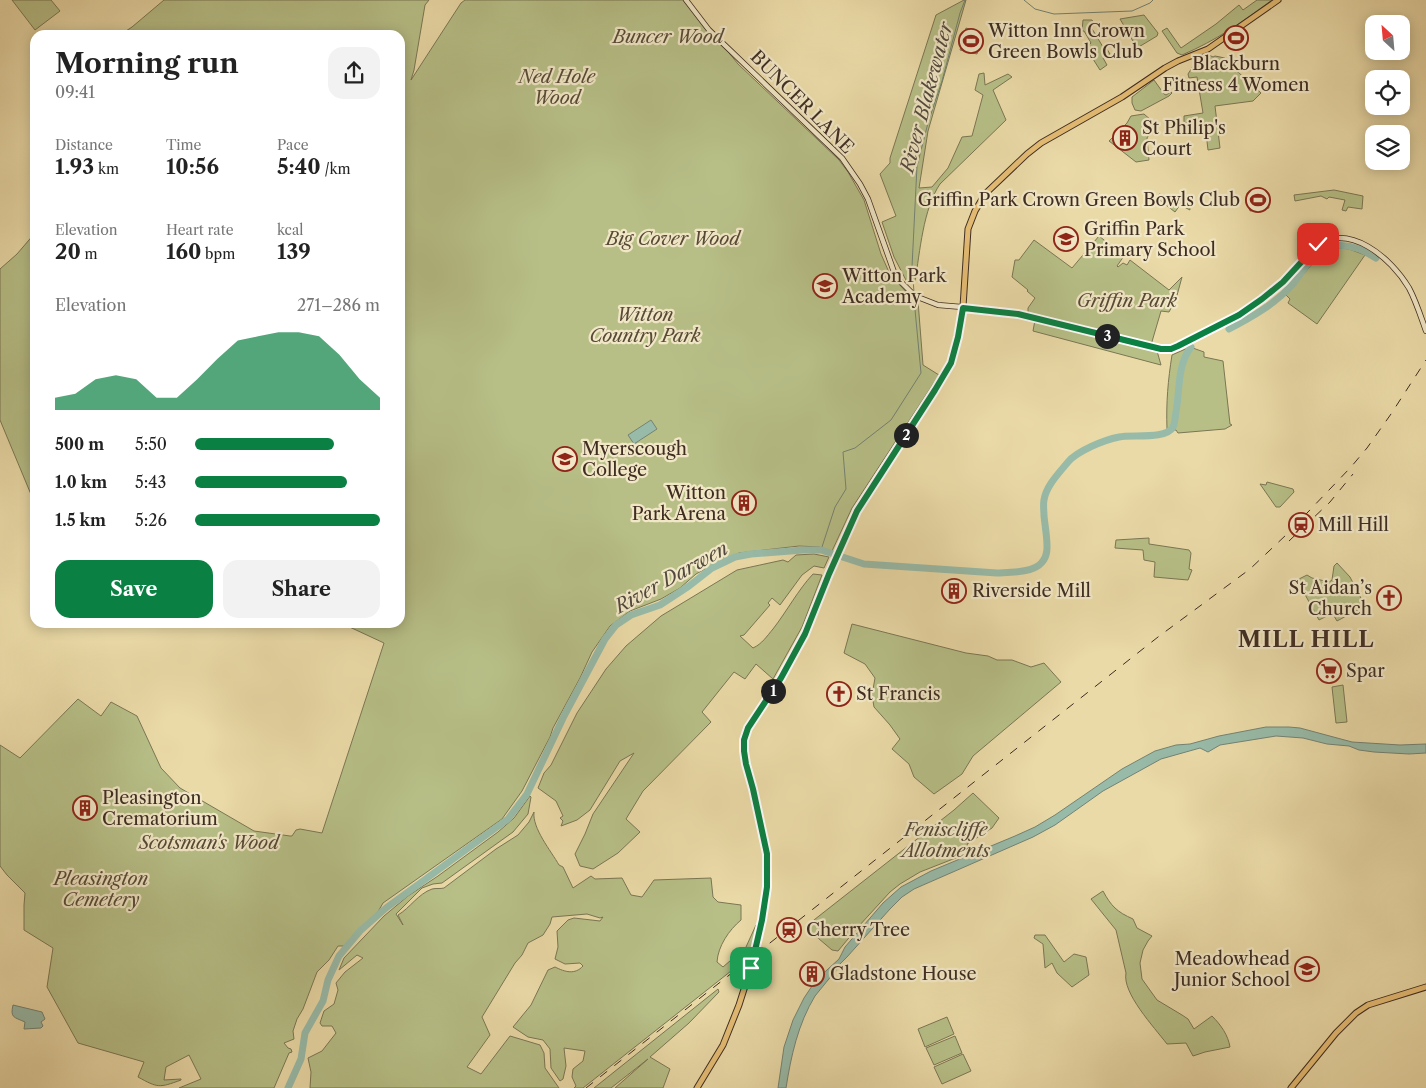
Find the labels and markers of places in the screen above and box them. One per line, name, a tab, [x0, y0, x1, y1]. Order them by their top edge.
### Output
place label: Witton Inn Crown Green Bowls Club	[987, 20, 1145, 63]
sports icon: Blackburn Fitness 4 Women	[1223, 25, 1249, 51]
sports icon: Witton Inn Crown Green Bowls Club	[958, 28, 984, 54]
place label: Blackburn Fitness 4 Women	[1162, 53, 1310, 96]
place label: St Philip's Court	[1142, 117, 1226, 160]
building icon: St Philip's Court	[1112, 125, 1138, 151]
sports icon: Griffin Park Crown Green Bowls Club	[1245, 187, 1271, 213]
place label: Griffin Park Crown Green Bowls Club	[918, 189, 1240, 211]
place label: Griffin Park Primary School	[1084, 218, 1216, 261]
pin	[1297, 223, 1339, 265]
school or university icon: Griffin Park Primary School	[1053, 226, 1079, 252]
place label: Witton Park Academy	[841, 265, 948, 308]
school or university icon: Witton Park Academy	[812, 273, 838, 299]
pin: 3	[1094, 324, 1120, 348]
pin: 2	[894, 422, 918, 448]
place label: Myerscough College	[582, 438, 687, 481]
school or university icon: Myerscough College	[552, 446, 578, 472]
place label: Witton Park Arena	[632, 482, 726, 525]
building icon: Witton Park Arena	[731, 490, 757, 516]
station icon: Mill Hill	[1288, 512, 1314, 538]
place label: Mill Hill	[1318, 514, 1389, 536]
place label: St Aidan’s Church	[1289, 577, 1372, 620]
building icon: Riverside Mill	[941, 578, 967, 604]
place label: Riverside Mill	[972, 580, 1091, 602]
church icon: St Aidan’s Church	[1376, 585, 1402, 611]
supermarket icon: Spar	[1316, 658, 1342, 684]
place label: Spar	[1346, 660, 1385, 682]
pin: 1	[760, 678, 786, 704]
church icon: St Francis	[826, 681, 852, 707]
place label: St Francis	[856, 683, 941, 705]
place label: Pleasington Crematorium	[102, 787, 218, 830]
building icon: Pleasington Crematorium	[72, 795, 98, 821]
station icon: Cherry Tree	[776, 917, 802, 943]
place label: Cherry Tree	[806, 919, 910, 941]
pin	[730, 947, 772, 989]
place label: Meadowhead Junior School	[1171, 948, 1290, 991]
school or university icon: Meadowhead Junior School	[1294, 956, 1320, 982]
building icon: Gladstone House	[799, 961, 825, 987]
place label: Gladstone House	[830, 963, 977, 985]

